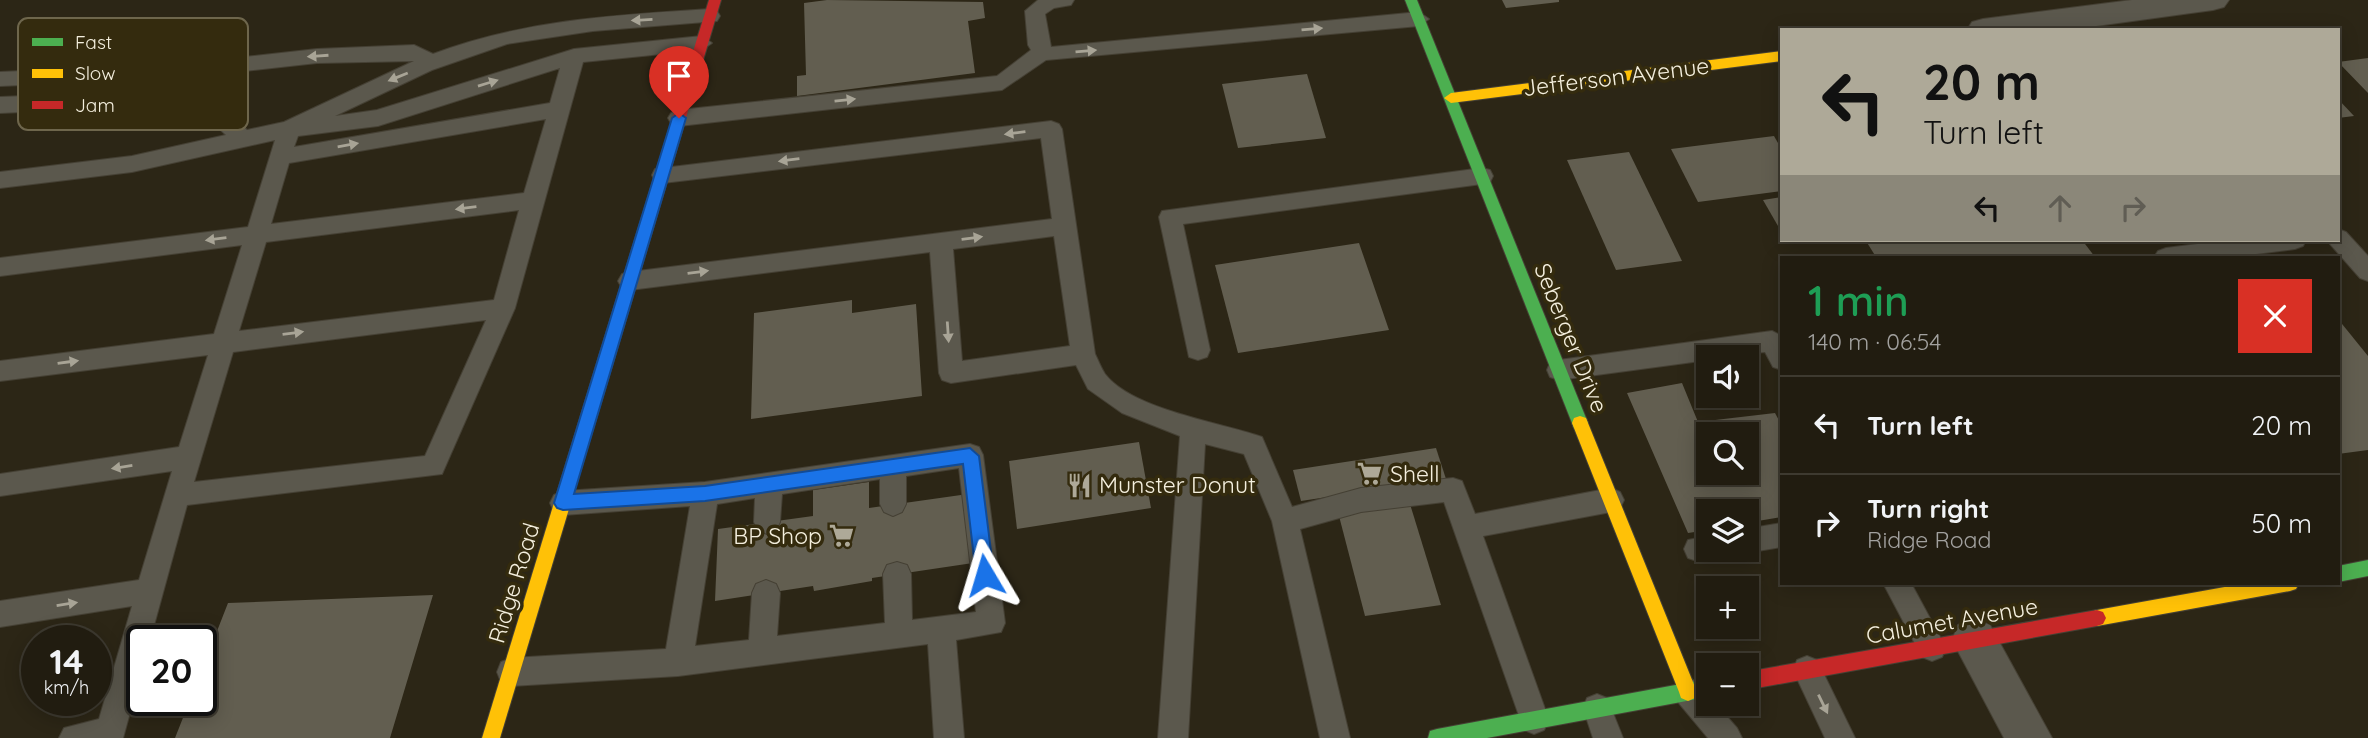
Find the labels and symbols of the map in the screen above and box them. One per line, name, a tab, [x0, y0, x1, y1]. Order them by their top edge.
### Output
one-way arrow	[631, 15, 653, 26]
legend	[18, 18, 248, 130]
one-way arrow	[1301, 23, 1323, 34]
text: Fast	[75, 30, 112, 54]
one-way arrow	[1075, 45, 1097, 56]
pin	[649, 46, 709, 118]
one-way arrow	[307, 51, 329, 62]
street label: Jefferson Avenue	[1521, 51, 1711, 102]
text: Slow	[75, 61, 116, 85]
one-way arrow	[388, 71, 409, 82]
one-way arrow	[477, 78, 498, 88]
text: Jam	[75, 93, 115, 117]
one-way arrow	[834, 94, 856, 105]
one-way arrow	[1004, 128, 1026, 139]
one-way arrow	[337, 139, 359, 150]
one-way arrow	[778, 154, 800, 165]
one-way arrow	[455, 203, 477, 214]
one-way arrow	[961, 232, 983, 243]
one-way arrow	[205, 234, 227, 245]
street label: Seberger Drive	[1528, 259, 1615, 417]
one-way arrow	[687, 267, 709, 278]
one-way arrow	[942, 321, 953, 343]
one-way arrow	[282, 328, 304, 339]
one-way arrow	[57, 357, 79, 368]
place label: Shell	[1390, 459, 1440, 488]
supermarket icon: Shell	[1356, 460, 1384, 488]
one-way arrow	[110, 462, 132, 473]
place label: Munster Donut	[1099, 470, 1256, 499]
restaurant icon: Munster Donut	[1065, 471, 1093, 499]
street label: Ridge Road	[481, 519, 546, 647]
place label: BP Shop	[733, 521, 822, 550]
supermarket icon: BP Shop	[828, 522, 856, 550]
position arrow	[948, 538, 1022, 612]
street label: Calumet Avenue	[1864, 591, 2040, 650]
one-way arrow	[57, 598, 79, 609]
speed limit sign: 20	[126, 625, 217, 716]
one-way arrow	[1818, 694, 1829, 714]

